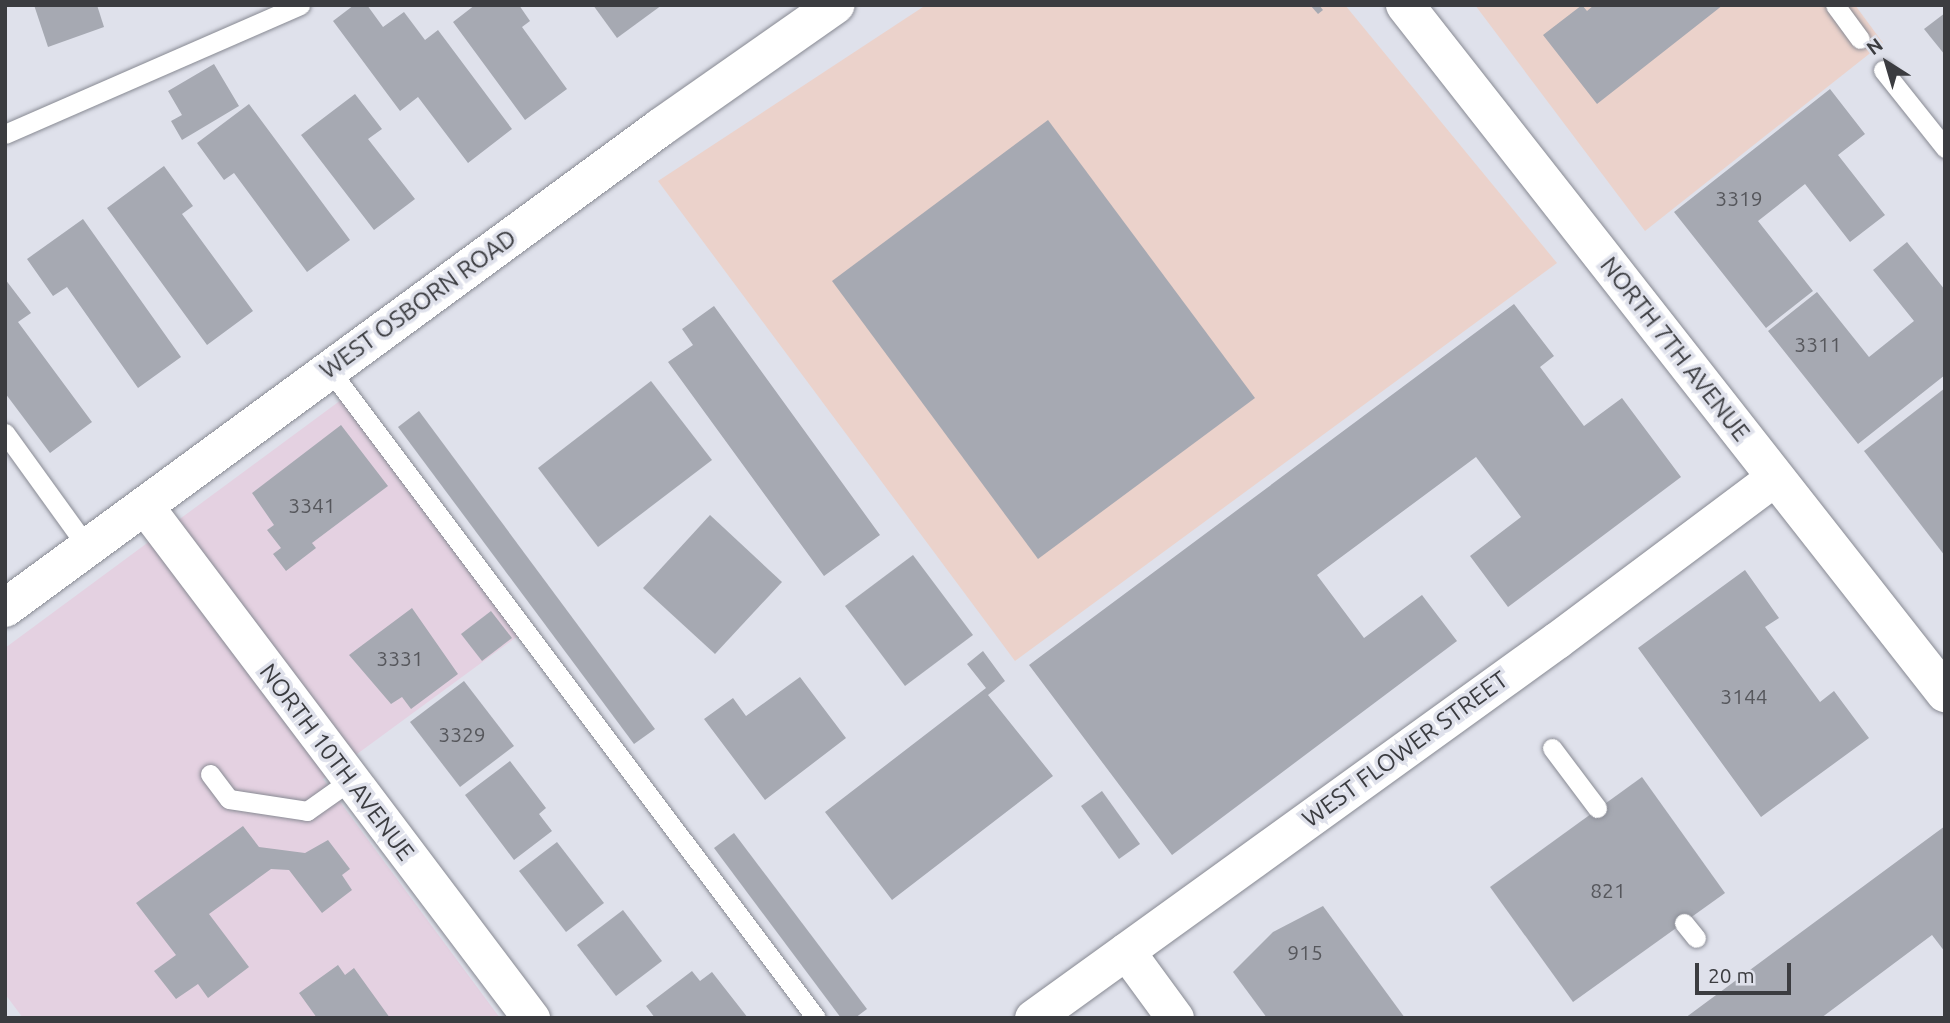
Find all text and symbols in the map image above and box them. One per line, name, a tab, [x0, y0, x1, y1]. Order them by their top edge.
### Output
north arrow	[1852, 28, 1922, 98]
text: N	[1862, 33, 1887, 59]
house number: 3319	[1715, 185, 1763, 211]
street label: WEST OSBORN ROAD	[314, 223, 522, 385]
street label: NORTH 7TH AVENUE	[1594, 251, 1756, 447]
house number: 3311	[1794, 331, 1842, 357]
house number: 3341	[288, 492, 336, 518]
house number: 3331	[376, 645, 424, 671]
street label: NORTH 10TH AVENUE	[254, 658, 420, 866]
street label: WEST FLOWER STREET	[1297, 665, 1513, 833]
house number: 3144	[1720, 683, 1768, 709]
house number: 3329	[438, 721, 486, 747]
house number: 821	[1590, 877, 1626, 903]
house number: 915	[1287, 939, 1323, 965]
scale bar	[1698, 950, 1794, 994]
text: 20 m	[1708, 963, 1755, 987]

